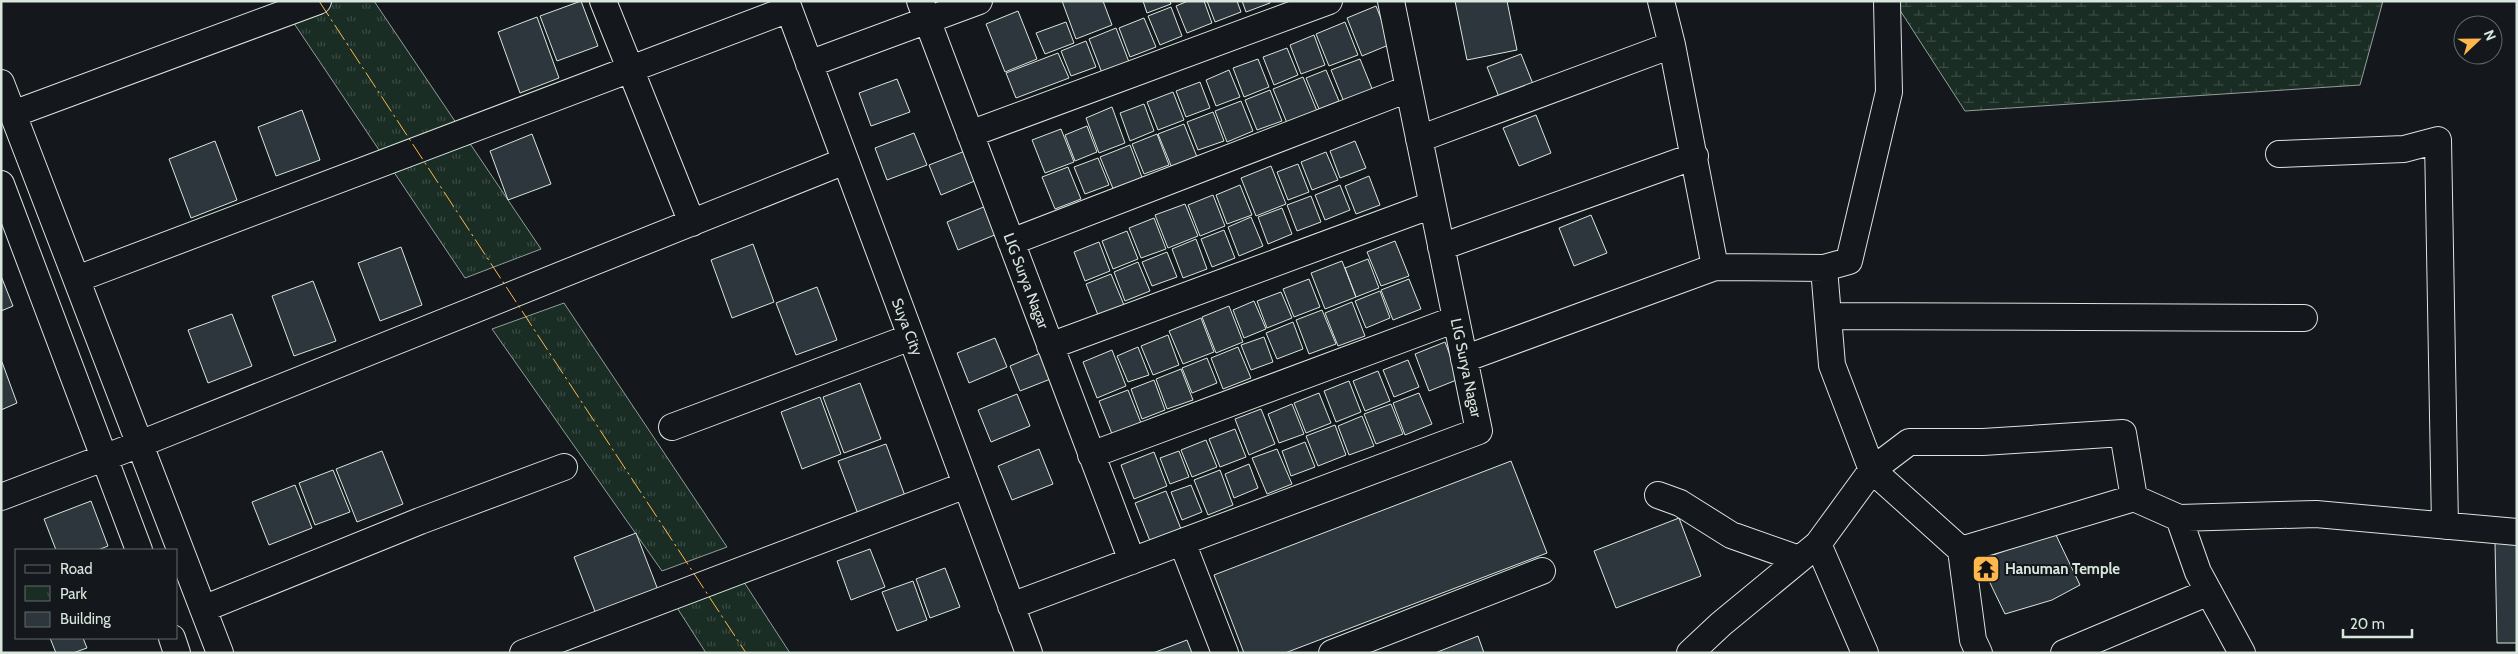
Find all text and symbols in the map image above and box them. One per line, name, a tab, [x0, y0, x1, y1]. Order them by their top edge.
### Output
north arrow	[2453, 15, 2503, 65]
text: N	[2480, 27, 2500, 43]
street label: LIG Surya Nagar	[999, 231, 1053, 332]
street label: Suya City	[888, 296, 926, 359]
street label: LIG Surya Nagar	[1447, 317, 1485, 420]
legend	[15, 549, 178, 639]
temple icon: Hanuman Temple	[1971, 554, 2001, 584]
text: Road	[60, 560, 93, 578]
place label: Hanuman Temple	[2005, 560, 2120, 578]
text: Park	[60, 585, 87, 603]
scale bar	[2343, 606, 2412, 638]
text: Building	[60, 610, 111, 628]
text: 20 m	[2350, 615, 2385, 633]

